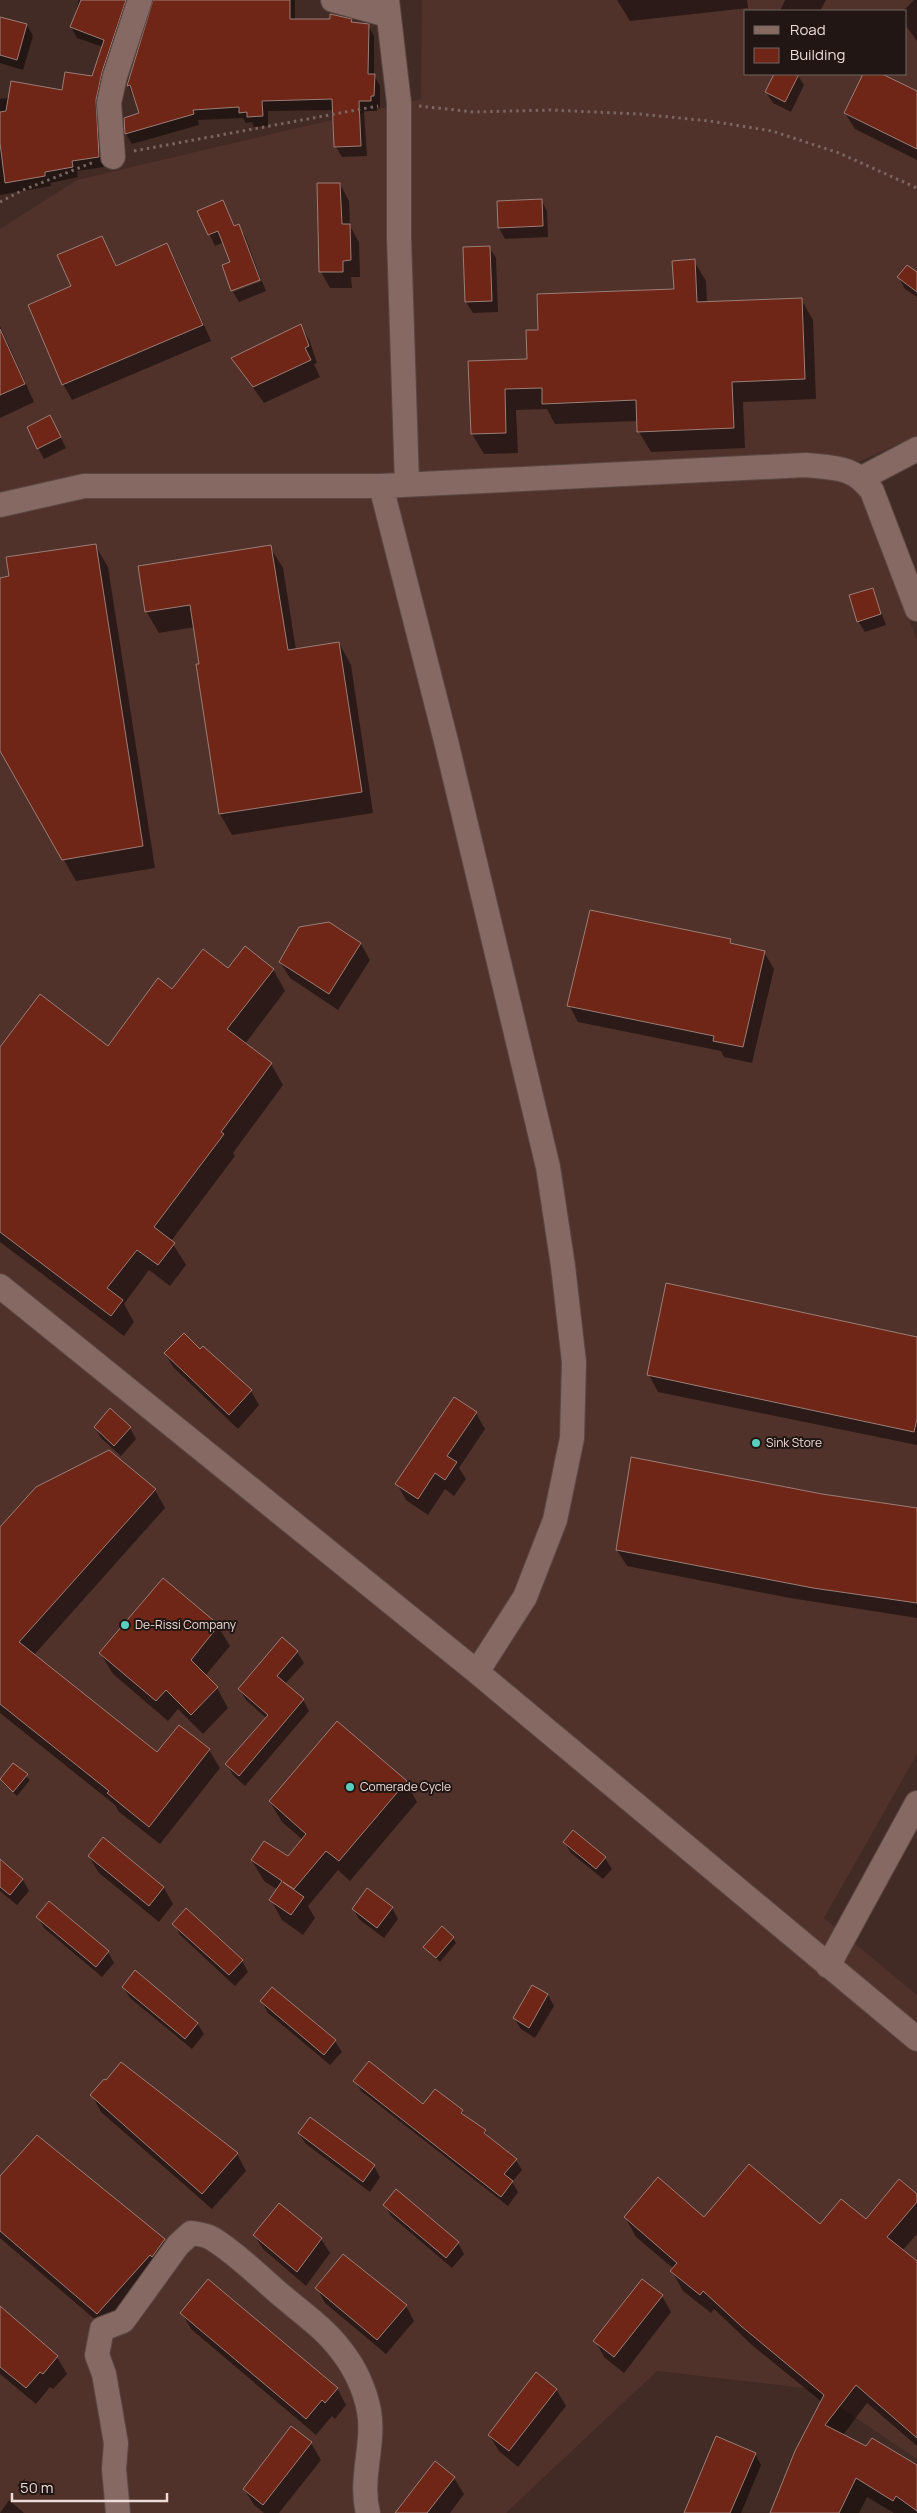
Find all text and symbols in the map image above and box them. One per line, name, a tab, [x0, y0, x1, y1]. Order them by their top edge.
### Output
legend	[744, 10, 907, 75]
text: Road	[790, 19, 826, 40]
text: Building	[790, 44, 845, 65]
place label: Sink Store	[766, 1434, 822, 1451]
marker: Sink Store	[750, 1437, 762, 1449]
place label: De-Rissi Company	[135, 1616, 237, 1633]
marker: De-Rissi Company	[119, 1619, 131, 1631]
place label: Comerade Cycle	[360, 1778, 451, 1795]
marker: Comerade Cycle	[344, 1781, 356, 1793]
scale bar	[12, 2470, 168, 2502]
text: 50 m	[20, 2477, 54, 2498]

